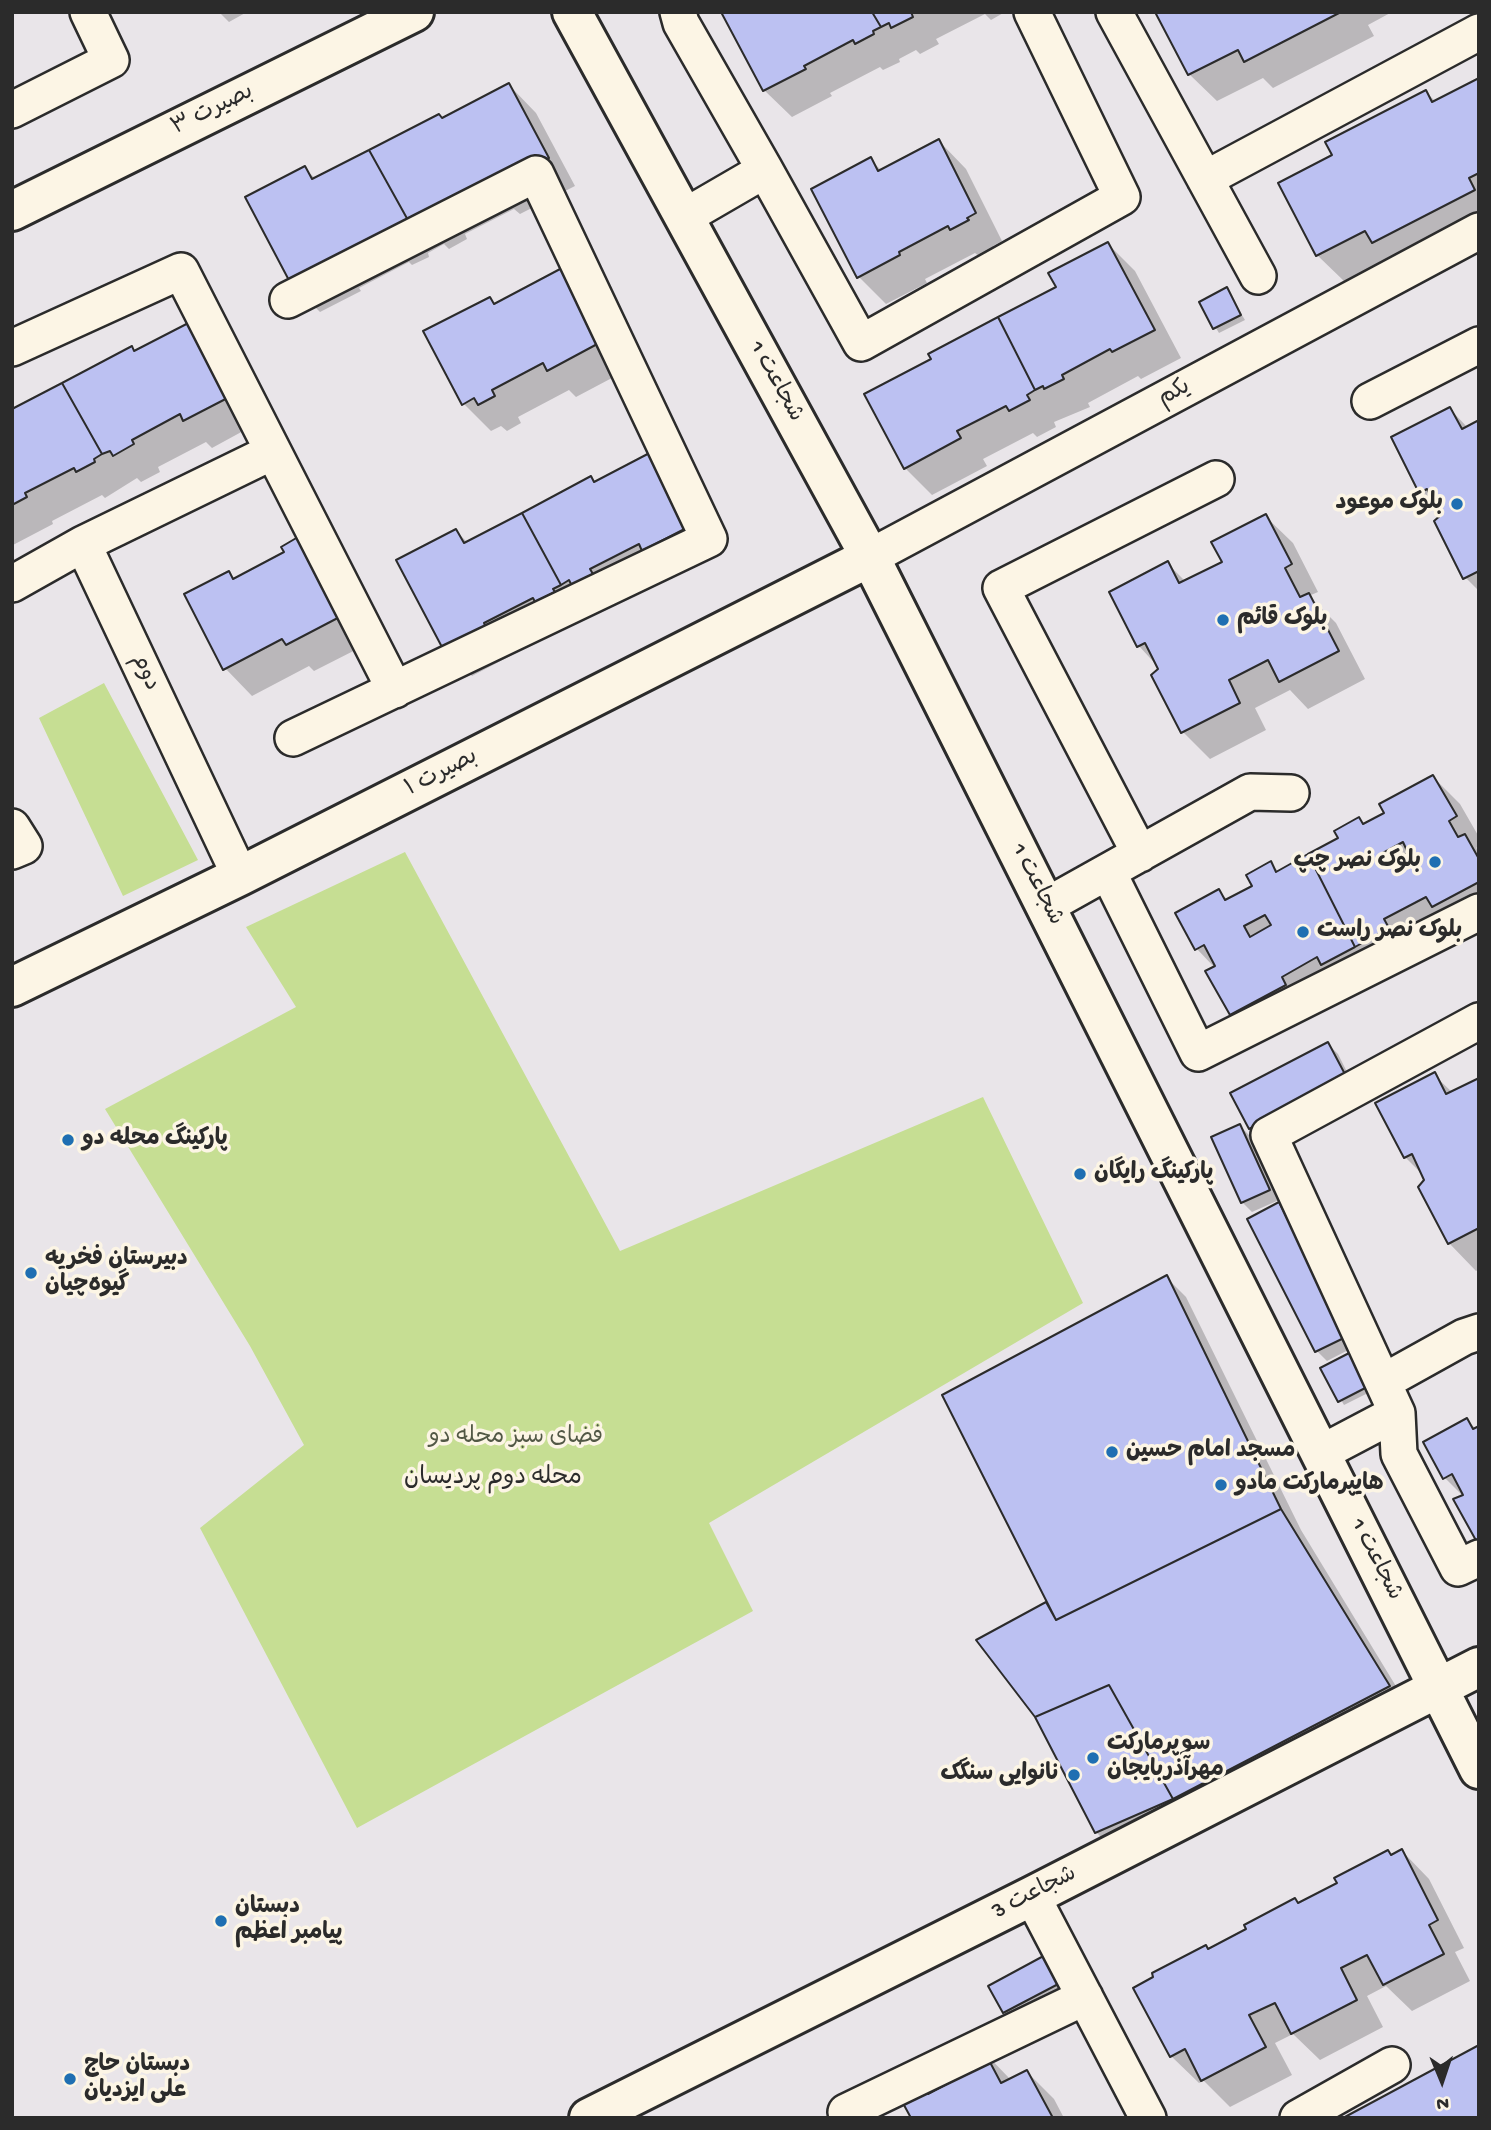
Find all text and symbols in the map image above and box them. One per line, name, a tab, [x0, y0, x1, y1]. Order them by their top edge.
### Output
street label: بصیرت ۳	[167, 79, 259, 143]
street label: شجاعت 1	[742, 337, 808, 427]
street label: یکم	[1154, 374, 1196, 414]
place label: بلوک موعود	[1336, 490, 1443, 518]
marker: بلوک موعود	[1449, 496, 1465, 512]
place label: بلوک قائم	[1237, 606, 1327, 634]
marker: بلوک قائم	[1215, 612, 1231, 628]
street label: دوم	[124, 650, 164, 696]
street label: بصیرت ۱	[401, 744, 483, 804]
street label: شجاعت 1	[1004, 840, 1068, 930]
place label: بلوک نصر چپ	[1293, 848, 1421, 876]
marker: بلوک نصر چپ	[1427, 854, 1443, 870]
place label: بلوک نصر راست	[1317, 918, 1462, 946]
marker: بلوک نصر راست	[1295, 924, 1311, 940]
place label: پارکینگ محله دو	[82, 1126, 228, 1154]
marker: پارکینگ محله دو	[60, 1132, 76, 1148]
place label: پارکینگ رایگان	[1094, 1160, 1213, 1188]
marker: پارکینگ رایگان	[1072, 1166, 1088, 1182]
place label: دبیرستان فخریه گیوه‌چیان	[45, 1246, 188, 1300]
marker: دبیرستان فخریه گیوه‌چیان	[23, 1265, 39, 1281]
park label: فضای سبز محله دو	[429, 1424, 603, 1452]
place label: مسجد امام حسین	[1126, 1438, 1295, 1466]
marker: مسجد امام حسین	[1104, 1444, 1120, 1460]
district label: محله دوم پردیسان	[404, 1465, 582, 1493]
place label: هایپرمارکت مادو	[1235, 1471, 1384, 1499]
marker: هایپرمارکت مادو	[1213, 1477, 1229, 1493]
street label: شجاعت 1	[1343, 1515, 1407, 1605]
place label: سوپرمارکت مهرآذربایجان	[1107, 1731, 1224, 1785]
marker: سوپرمارکت مهرآذربایجان	[1085, 1750, 1101, 1766]
place label: نانوایی سنگک	[940, 1761, 1060, 1789]
marker: نانوایی سنگک	[1066, 1767, 1082, 1783]
street label: شجاعت 3	[988, 1861, 1082, 1927]
place label: دبستان پیامبر ا‌عظم	[235, 1894, 342, 1948]
marker: دبستان پیامبر ا‌عظم	[213, 1913, 229, 1929]
north arrow	[1407, 2046, 1477, 2116]
place label: دبستان حاج علی ایزدیان	[84, 2052, 190, 2106]
marker: دبستان حاج علی ایزدیان	[62, 2071, 78, 2087]
text: N	[1436, 2091, 1449, 2114]

